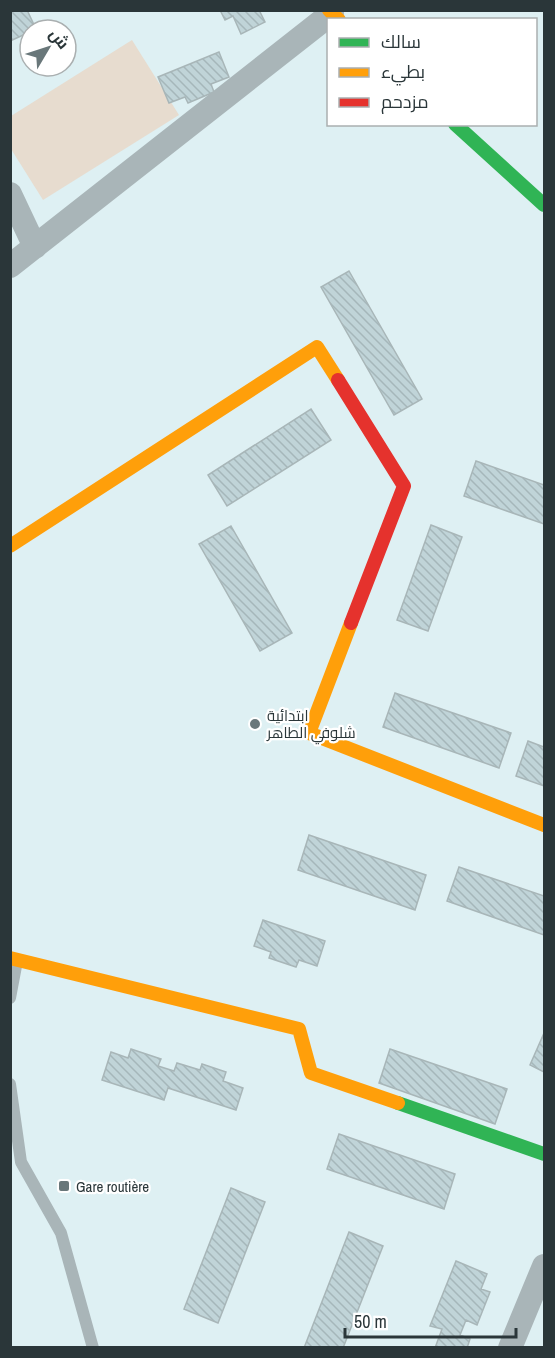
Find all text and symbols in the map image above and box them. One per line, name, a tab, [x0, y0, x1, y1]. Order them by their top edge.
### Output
north arrow	[18, 18, 78, 78]
legend	[327, 18, 537, 126]
text: ش	[45, 24, 75, 53]
text: سالك	[381, 29, 421, 54]
text: بطيء	[381, 59, 425, 86]
text: مزدحم	[381, 89, 429, 114]
place label: ابتدائية شلوفي الطاهر	[266, 705, 356, 745]
marker: ابتدائية شلوفي الطاهر	[248, 717, 262, 731]
place label: Gare routière	[76, 1176, 149, 1197]
marker: Gare routière	[57, 1179, 71, 1193]
scale bar	[345, 1301, 516, 1339]
text: 50 m	[354, 1309, 387, 1334]

